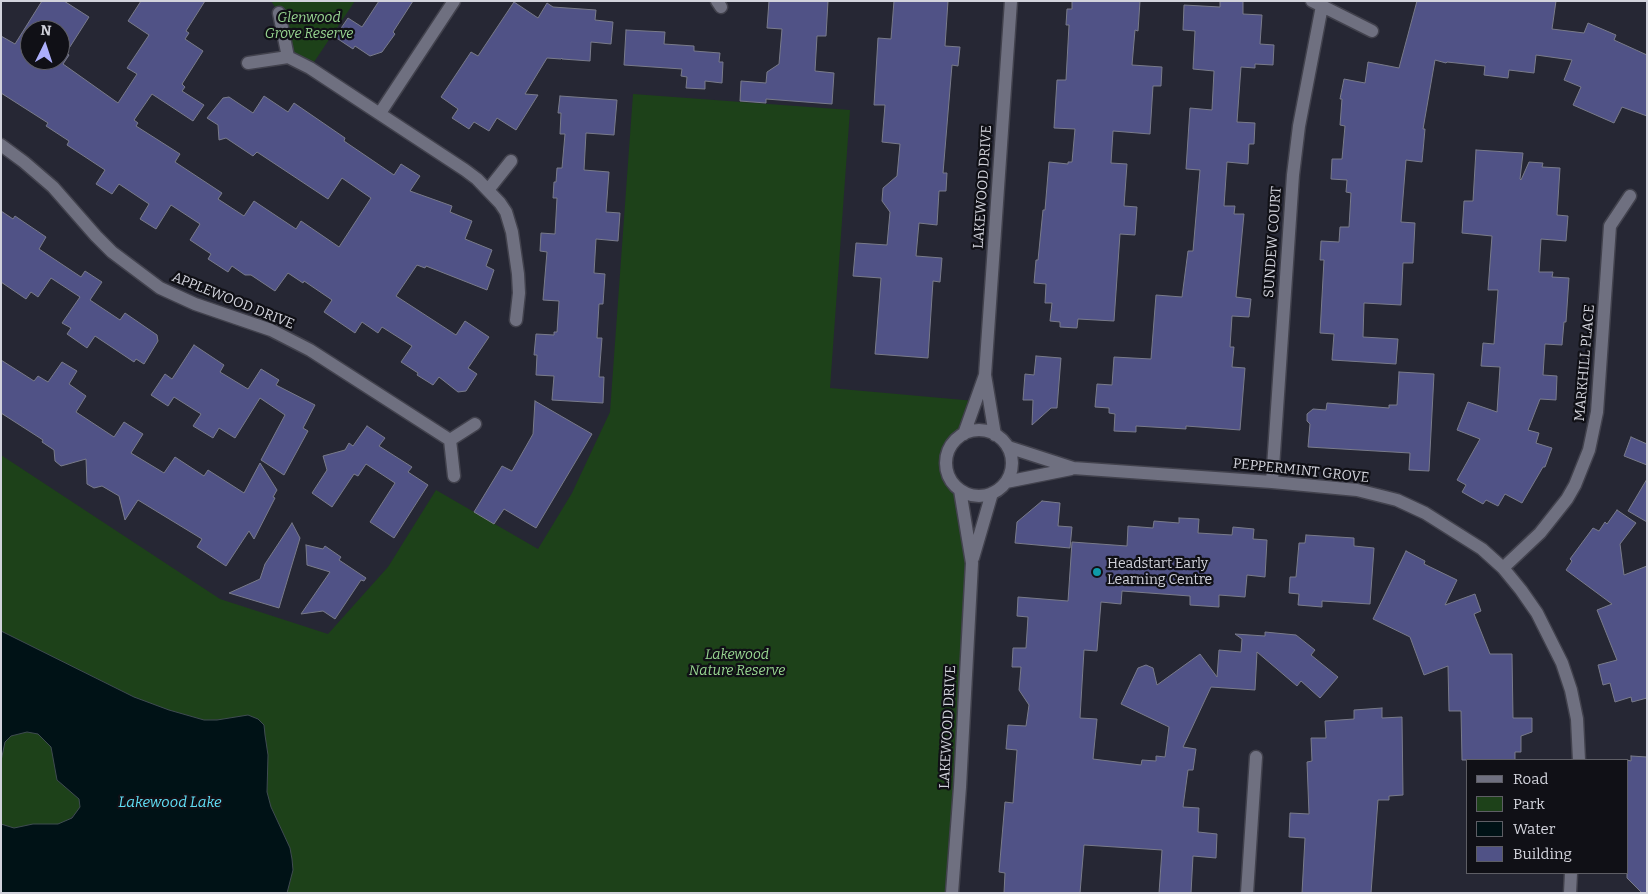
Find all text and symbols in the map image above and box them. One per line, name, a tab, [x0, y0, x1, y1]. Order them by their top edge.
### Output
park label: Glenwood Grove Reserve	[265, 10, 353, 42]
north arrow	[20, 20, 70, 70]
text: N	[40, 22, 52, 39]
street label: LAKEWOOD DRIVE	[970, 125, 996, 249]
street label: SUNDEW COURT	[1261, 186, 1285, 298]
street label: APPLEWOOD DRIVE	[169, 269, 297, 333]
street label: MARKHILL PLACE	[1572, 304, 1598, 422]
street label: PEPPERMINT GROVE	[1232, 455, 1370, 487]
place label: Headstart Early Learning Centre	[1107, 556, 1212, 588]
marker: Headstart Early Learning Centre	[1091, 566, 1103, 578]
park label: Lakewood Nature Reserve	[689, 647, 785, 680]
street label: LAKEWOOD DRIVE	[936, 665, 960, 789]
legend	[1466, 759, 1628, 874]
text: Road	[1513, 770, 1548, 788]
water label: Lakewood Lake	[118, 794, 222, 812]
text: Park	[1513, 795, 1545, 813]
text: Water	[1513, 820, 1555, 838]
text: Building	[1513, 845, 1572, 863]

